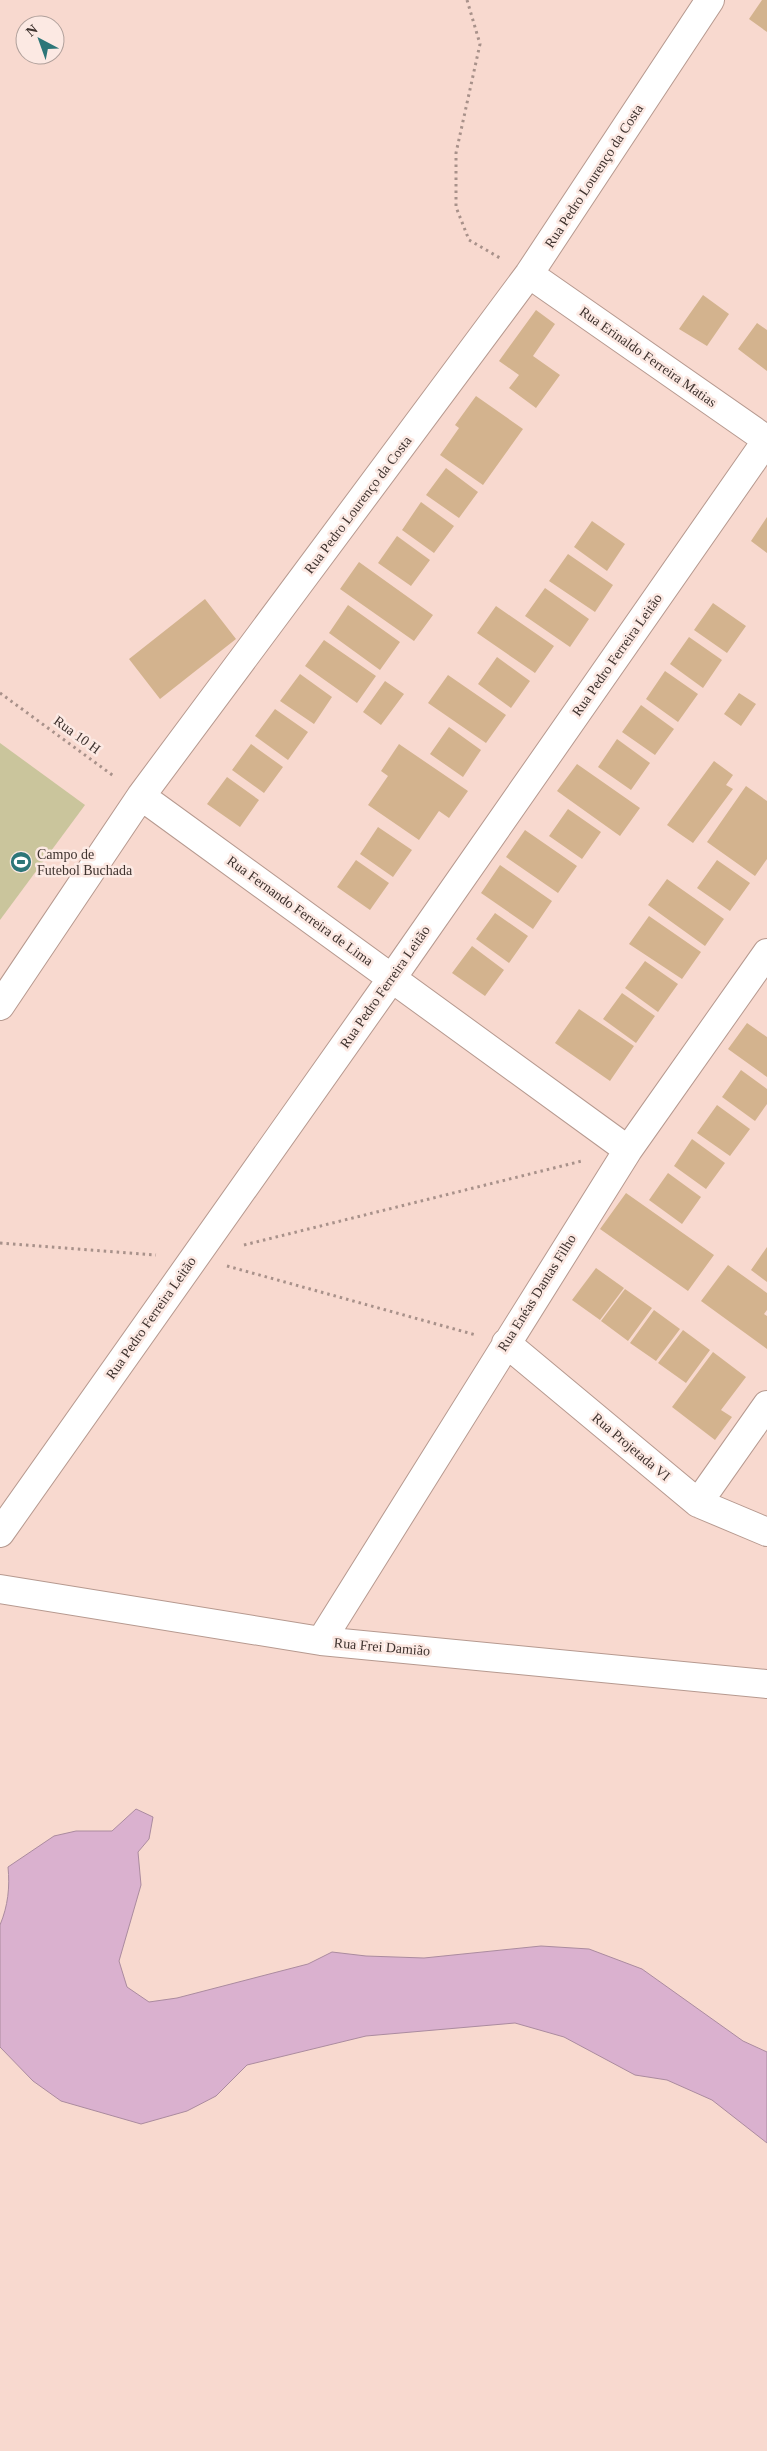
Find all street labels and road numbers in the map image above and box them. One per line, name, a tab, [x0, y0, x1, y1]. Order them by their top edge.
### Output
street label: Rua Pedro Lourenço da Costa	[542, 101, 646, 251]
street label: Rua Erinaldo Ferreira Matias	[577, 304, 719, 410]
street label: Rua Pedro Lourenço da Costa	[301, 433, 415, 577]
street label: Rua Pedro Ferreira Leitão	[569, 591, 665, 719]
street label: Rua 10 H	[51, 713, 103, 757]
street label: Rua Fernando Ferreira de Lima	[224, 853, 376, 969]
street label: Rua Pedro Ferreira Leitão	[337, 923, 433, 1051]
street label: Rua Enéas Dantas Filho	[495, 1232, 579, 1354]
street label: Rua Pedro Ferreira Leitão	[103, 1254, 199, 1382]
street label: Rua Projetada VI	[589, 1410, 673, 1484]
street label: Rua Frei Damião	[333, 1635, 431, 1659]

